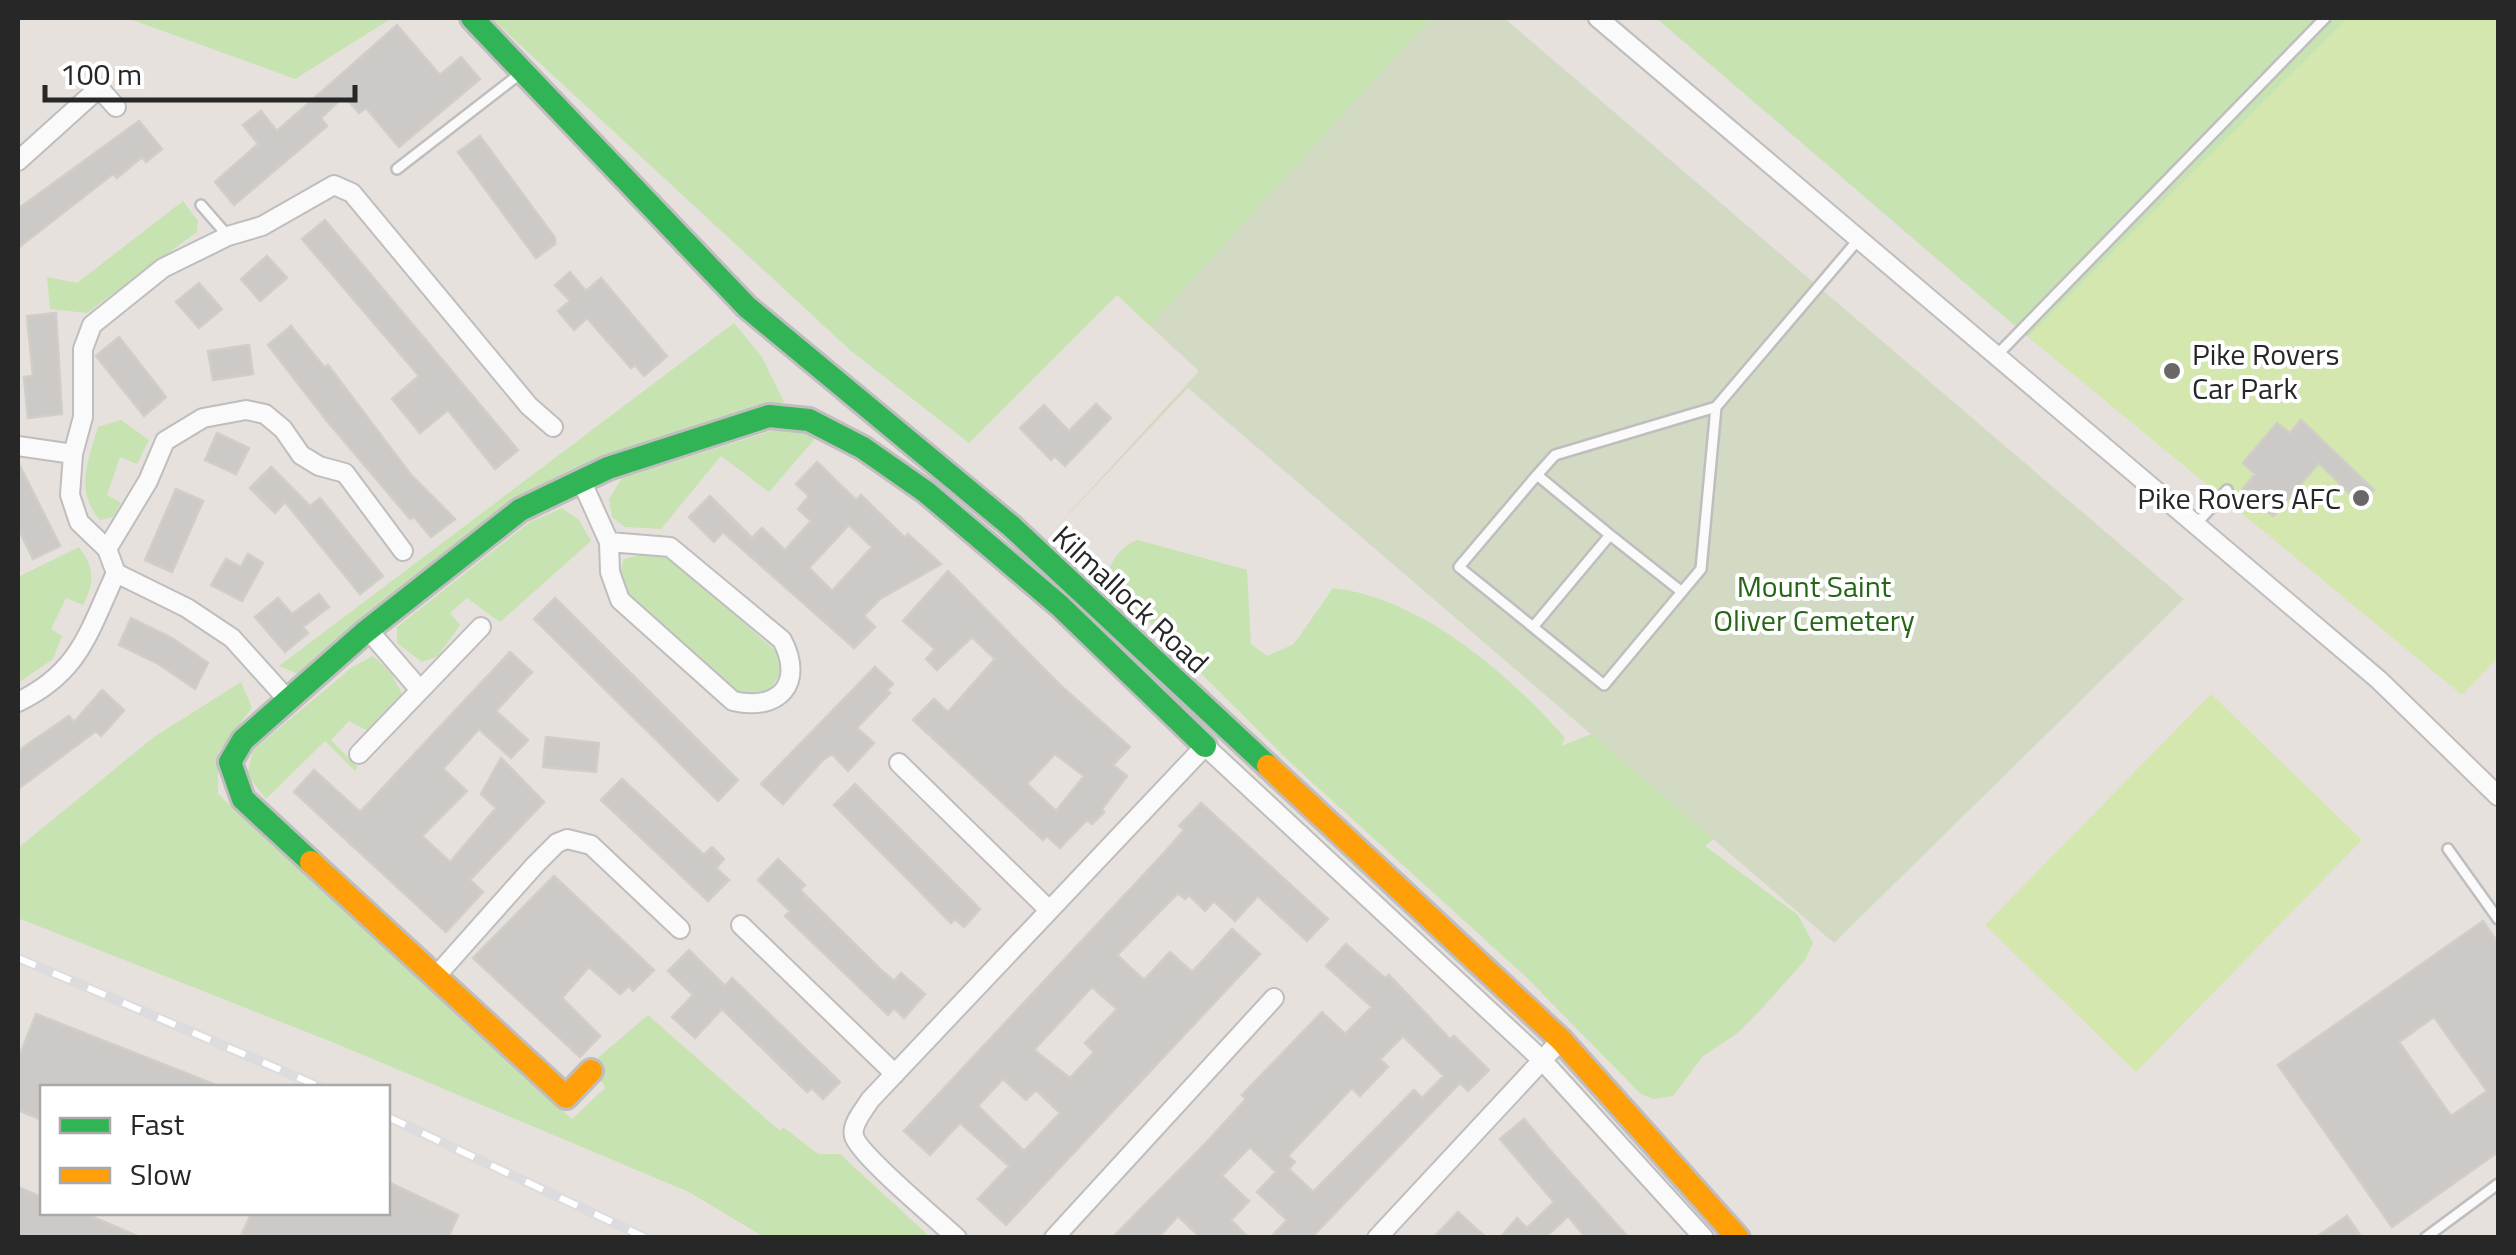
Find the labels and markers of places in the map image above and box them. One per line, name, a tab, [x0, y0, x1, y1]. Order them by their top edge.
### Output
place label: Pike Rovers Car Park	[2192, 331, 2340, 411]
marker: Pike Rovers Car Park	[2161, 360, 2183, 382]
place label: Pike Rovers AFC	[2137, 475, 2341, 521]
marker: Pike Rovers AFC	[2350, 487, 2372, 509]

